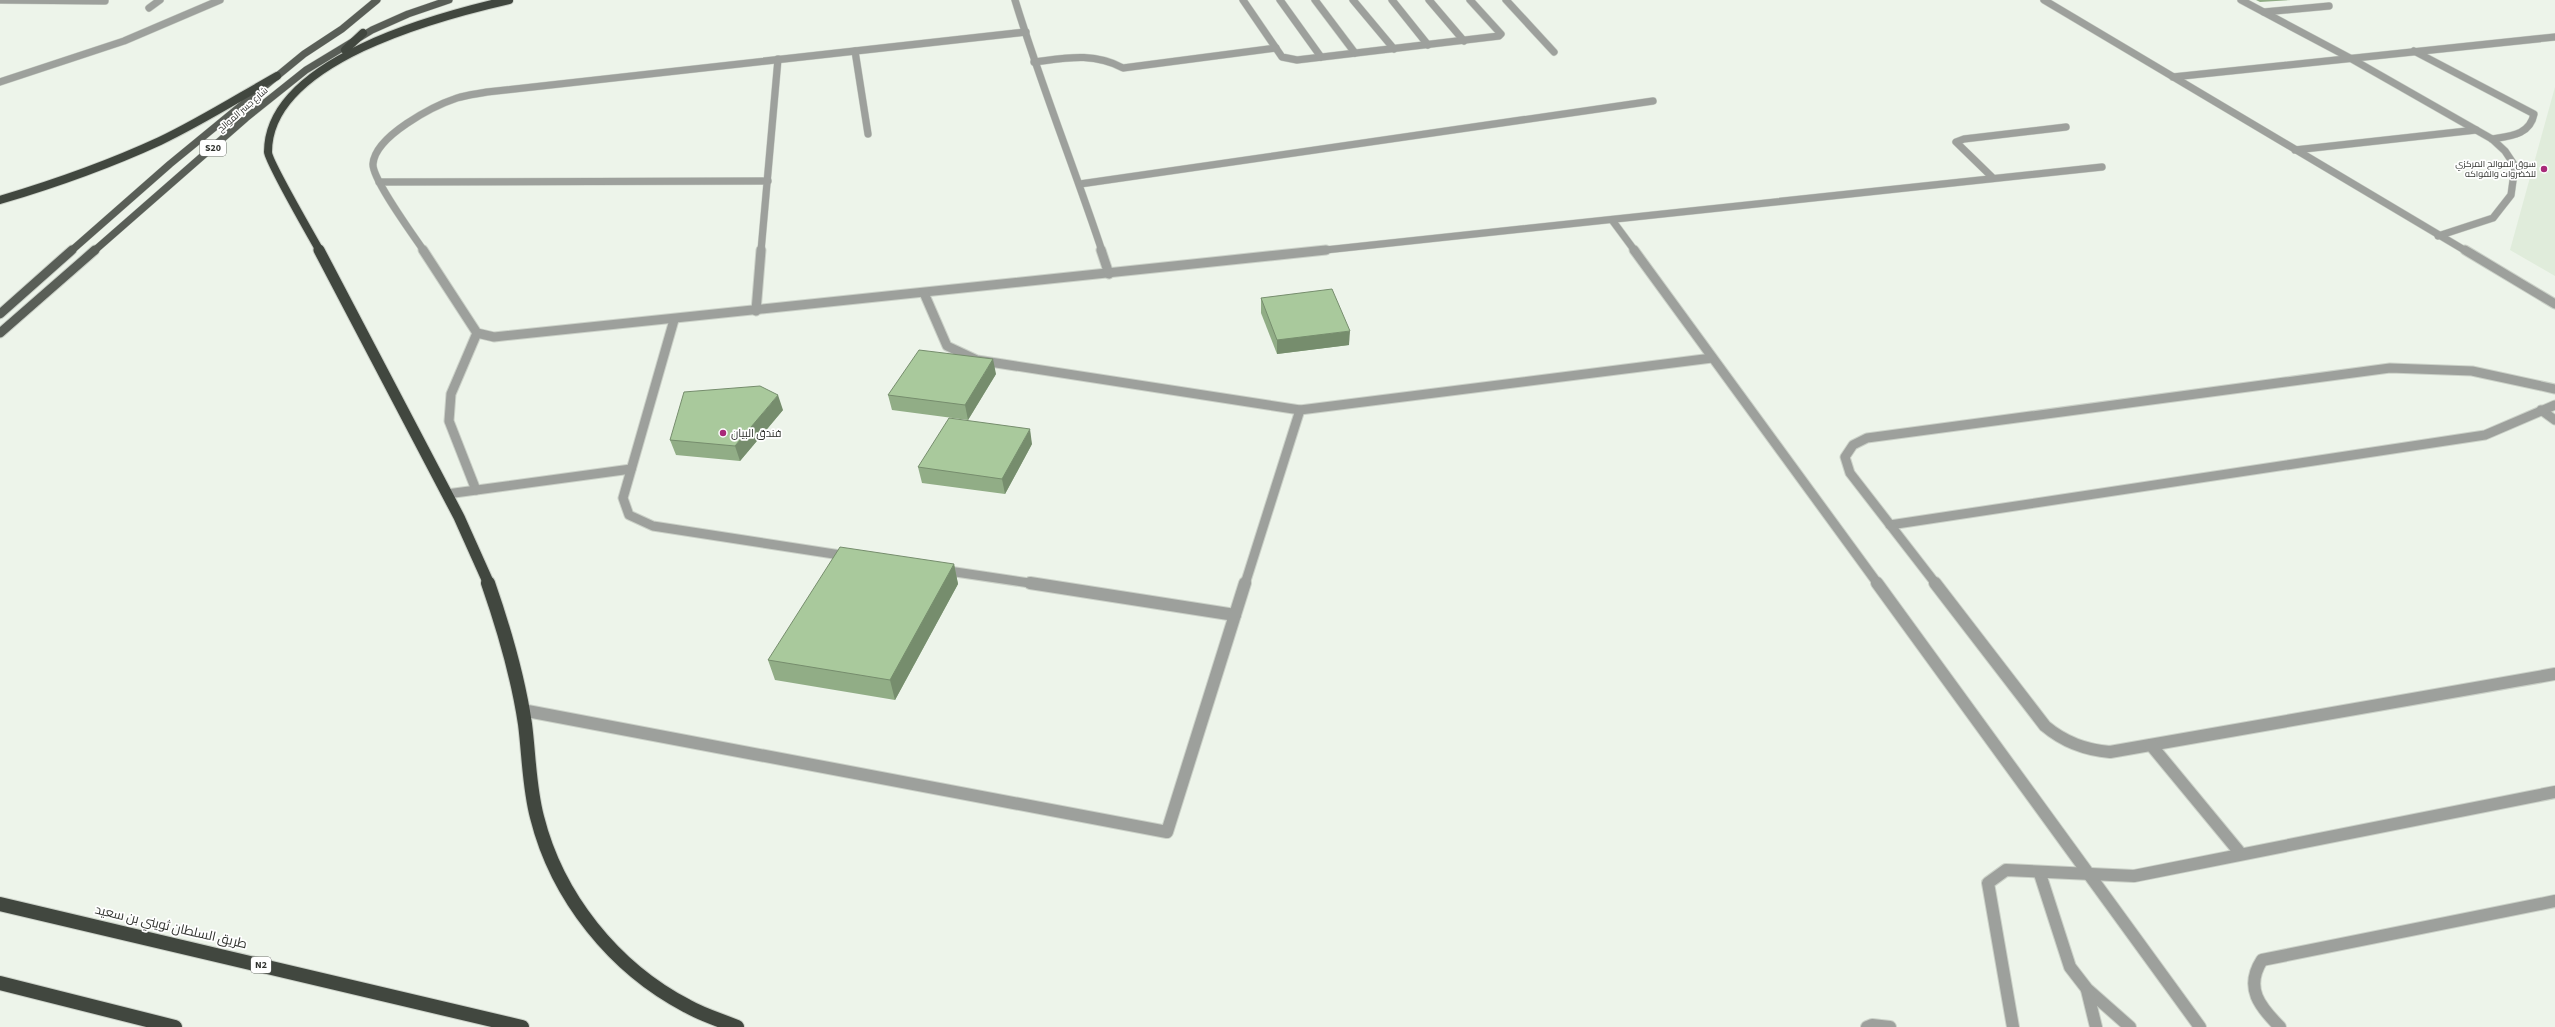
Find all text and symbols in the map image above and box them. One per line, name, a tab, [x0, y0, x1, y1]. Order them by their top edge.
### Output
street label: شارع جسر الموالح	[215, 84, 271, 136]
road number: S20	[200, 140, 226, 156]
place label: سوق الموالح المركزي للخضروات والفواكه	[2455, 158, 2536, 181]
marker: سوق الموالح المركزي للخضروات والفواكه	[2539, 164, 2549, 174]
place label: فندق البيان	[731, 426, 782, 441]
marker: فندق البيان	[718, 428, 728, 438]
street label: طريق السلطان ثويني بن سعيد	[93, 901, 249, 954]
road number: N2	[251, 957, 271, 973]

